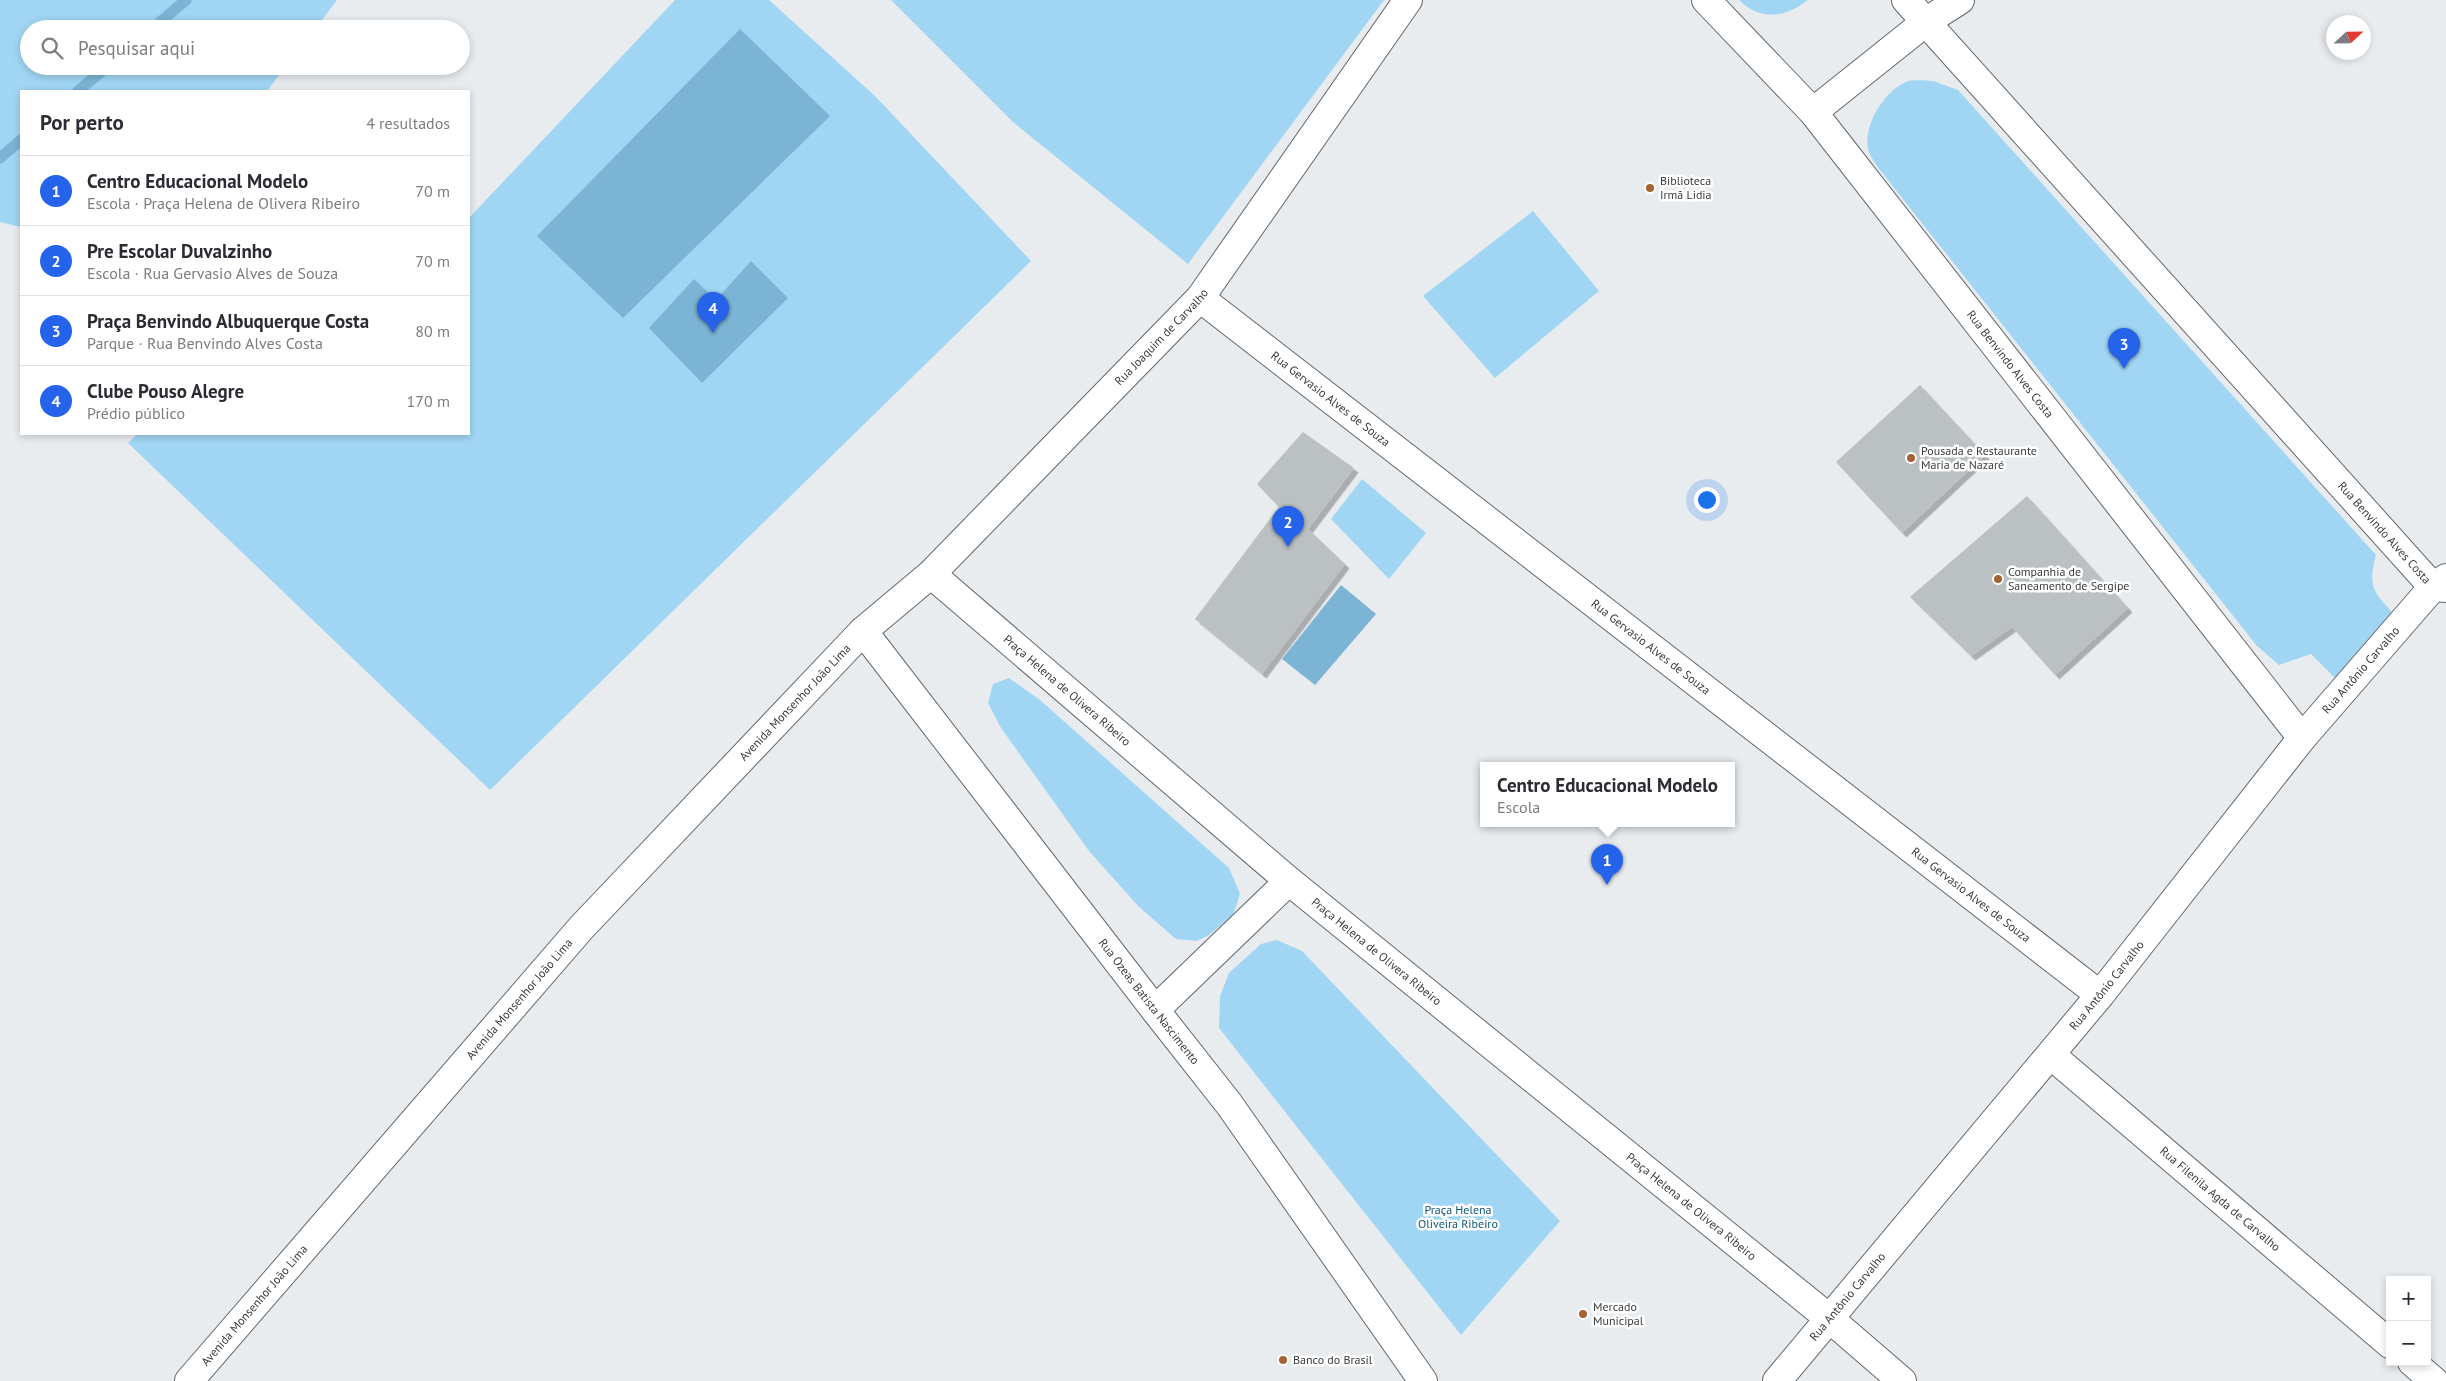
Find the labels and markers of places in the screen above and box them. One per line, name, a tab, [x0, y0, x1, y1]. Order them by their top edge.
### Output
place label: Biblioteca Irmã Lidia	[1660, 173, 1712, 202]
marker: Biblioteca Irmã Lidia	[1644, 182, 1656, 194]
pin: 4	[697, 292, 729, 333]
pin: 3	[2108, 328, 2140, 369]
place label: Pousada e Restaurante Maria de Nazaré	[1921, 443, 2037, 472]
marker: Pousada e Restaurante Maria de Nazaré	[1905, 452, 1917, 464]
pin: 2	[1272, 506, 1304, 547]
place label: Companhia de Saneamento de Sergipe	[2008, 564, 2129, 593]
marker: Companhia de Saneamento de Sergipe	[1992, 573, 2004, 585]
pin: 1	[1591, 844, 1623, 885]
place label: Mercado Municipal	[1593, 1299, 1644, 1328]
marker: Mercado Municipal	[1577, 1308, 1589, 1320]
place label: Banco do Brasil	[1293, 1352, 1373, 1367]
marker: Banco do Brasil	[1277, 1354, 1289, 1366]

